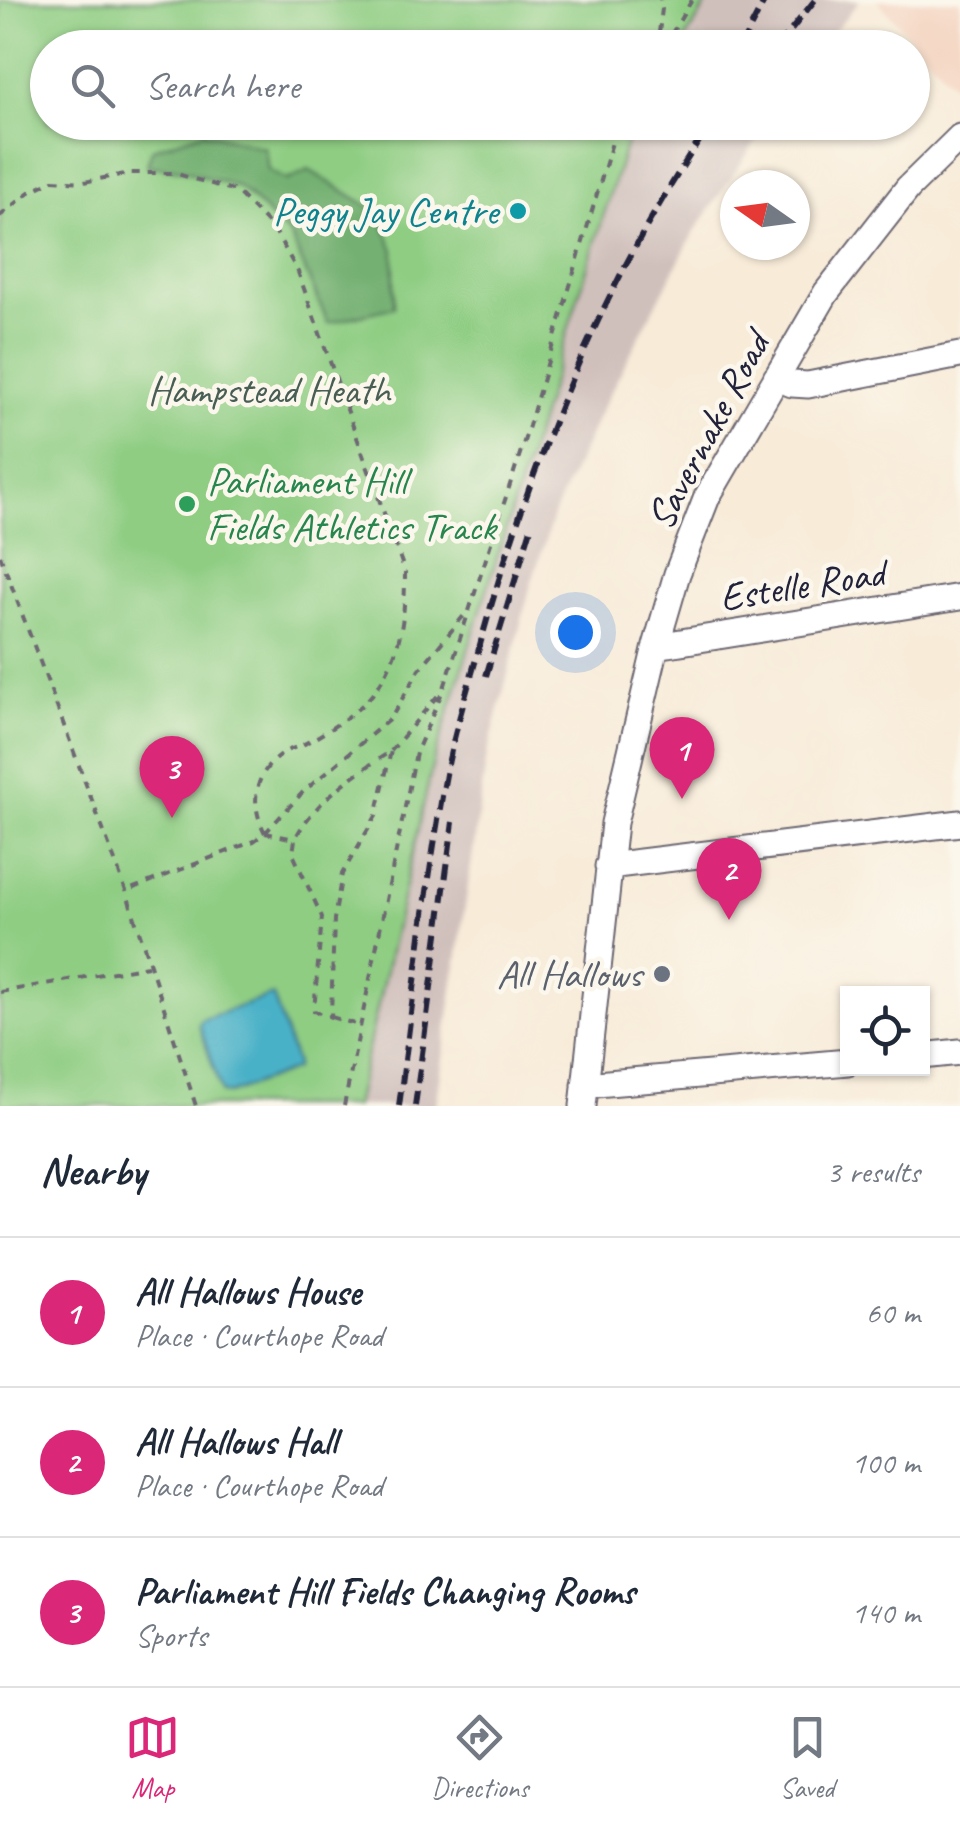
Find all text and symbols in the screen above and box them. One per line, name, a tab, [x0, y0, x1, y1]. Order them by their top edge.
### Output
search box	[30, 30, 930, 140]
icon: search	[65, 58, 120, 113]
text: Search here	[145, 62, 300, 109]
north arrow	[720, 170, 810, 260]
place label: Peggy Jay Centre	[273, 186, 501, 236]
marker: Peggy Jay Centre	[507, 200, 529, 222]
street label: Savernake Road	[635, 318, 784, 538]
park label: Hampstead Heath	[148, 365, 393, 415]
place label: Parliament Hill Fields Athletics Track	[207, 456, 498, 552]
marker: Parliament Hill Fields Athletics Track	[176, 493, 198, 515]
street label: Estelle Road	[716, 546, 894, 623]
your location	[550, 607, 601, 658]
pin: 1	[650, 716, 714, 799]
pin: 3	[140, 736, 204, 818]
pin: 2	[696, 838, 762, 920]
place label: All Hallows	[497, 949, 645, 999]
marker: All Hallows	[651, 963, 673, 985]
map controls	[840, 986, 930, 1076]
button: locate	[840, 986, 930, 1076]
text: Nearby	[40, 1145, 146, 1198]
text: 3 results	[826, 1151, 920, 1192]
text: All Hallows House	[135, 1268, 361, 1315]
text: 1	[65, 1292, 80, 1333]
text: 60 m	[866, 1292, 920, 1333]
text: Place · Courthope Road	[135, 1315, 383, 1356]
text: All Hallows Hall	[135, 1418, 337, 1465]
text: 2	[65, 1442, 80, 1483]
text: 100 m	[851, 1442, 920, 1483]
text: Place · Courthope Road	[135, 1465, 383, 1506]
text: Parliament Hill Fields Changing Rooms	[135, 1568, 635, 1615]
text: 3	[65, 1592, 80, 1633]
text: 140 m	[851, 1592, 920, 1633]
text: Sports	[135, 1615, 207, 1656]
tab: Map	[125, 1710, 180, 1805]
tab: Directions	[431, 1710, 529, 1805]
tab: Saved	[780, 1710, 835, 1805]

